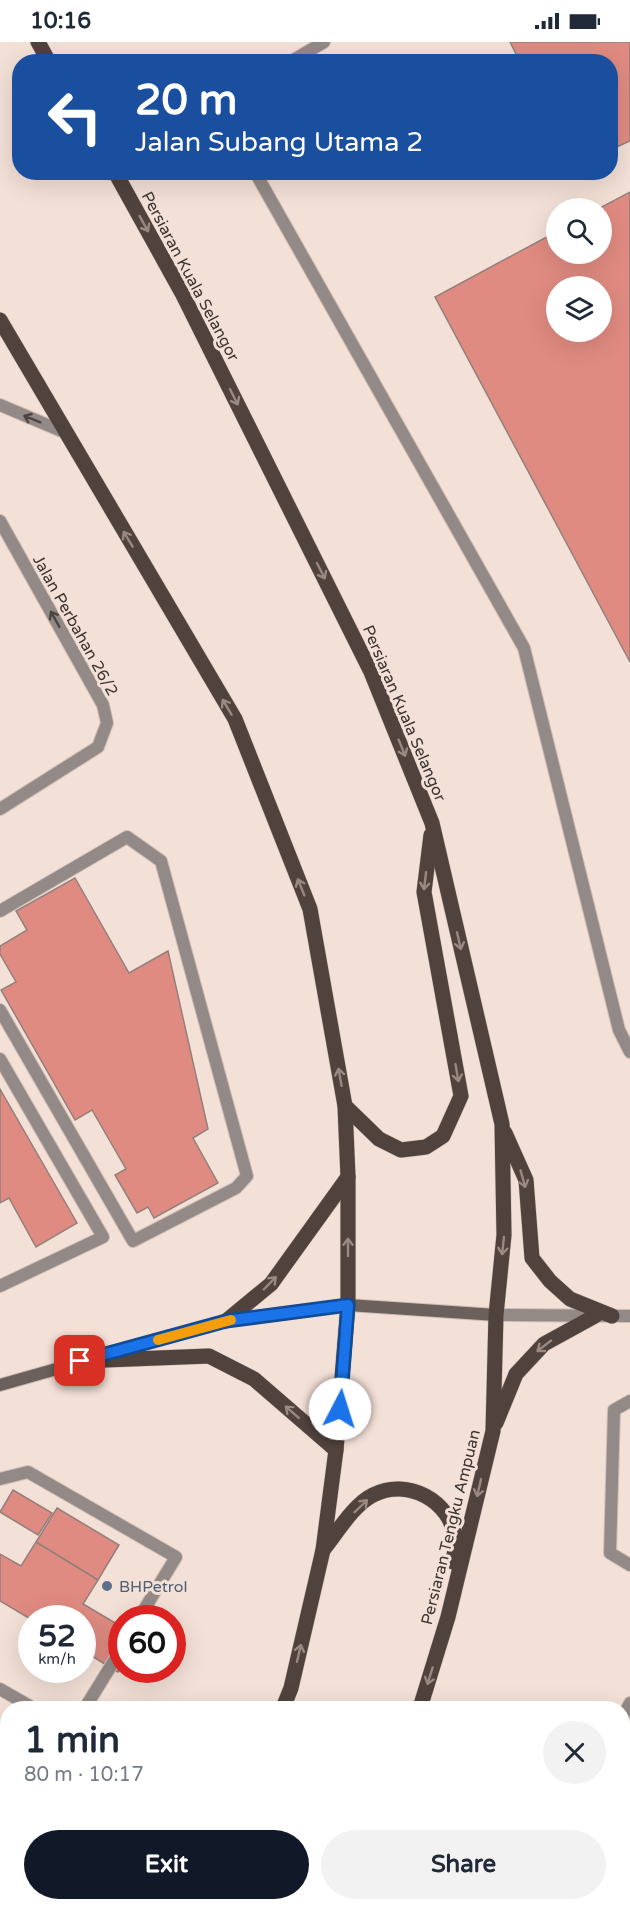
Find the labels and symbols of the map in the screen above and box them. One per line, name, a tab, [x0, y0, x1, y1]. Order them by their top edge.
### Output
street label: Persiaran Kuala Selangor	[137, 188, 244, 366]
one-way arrow	[138, 215, 150, 232]
one-way arrow	[228, 387, 240, 405]
one-way arrow	[23, 413, 42, 424]
one-way arrow	[121, 531, 133, 548]
street label: Jalan Perbahan 26/2	[28, 552, 122, 699]
one-way arrow	[315, 562, 327, 580]
one-way arrow	[49, 611, 60, 629]
street label: Persiaran Kuala Selangor	[358, 622, 451, 805]
one-way arrow	[221, 699, 233, 716]
one-way arrow	[397, 739, 408, 757]
one-way arrow	[419, 871, 430, 890]
one-way arrow	[295, 878, 306, 896]
one-way arrow	[454, 932, 466, 951]
one-way arrow	[452, 1063, 463, 1082]
one-way arrow	[334, 1068, 345, 1088]
one-way arrow	[519, 1169, 530, 1188]
one-way arrow	[497, 1235, 508, 1255]
one-way arrow	[342, 1237, 354, 1257]
one-way arrow	[263, 1275, 278, 1290]
pin	[54, 1335, 105, 1386]
one-way arrow	[537, 1339, 553, 1352]
position arrow	[308, 1377, 372, 1441]
one-way arrow	[285, 1405, 300, 1419]
street label: Persiaran Tengku Ampuan	[417, 1427, 485, 1627]
one-way arrow	[473, 1478, 484, 1497]
one-way arrow	[354, 1499, 369, 1513]
place label: BHPetrol	[119, 1577, 187, 1597]
marker: BHPetrol	[100, 1579, 114, 1593]
speed limit sign: 60	[108, 1605, 186, 1683]
one-way arrow	[294, 1643, 306, 1662]
one-way arrow	[424, 1666, 435, 1685]

